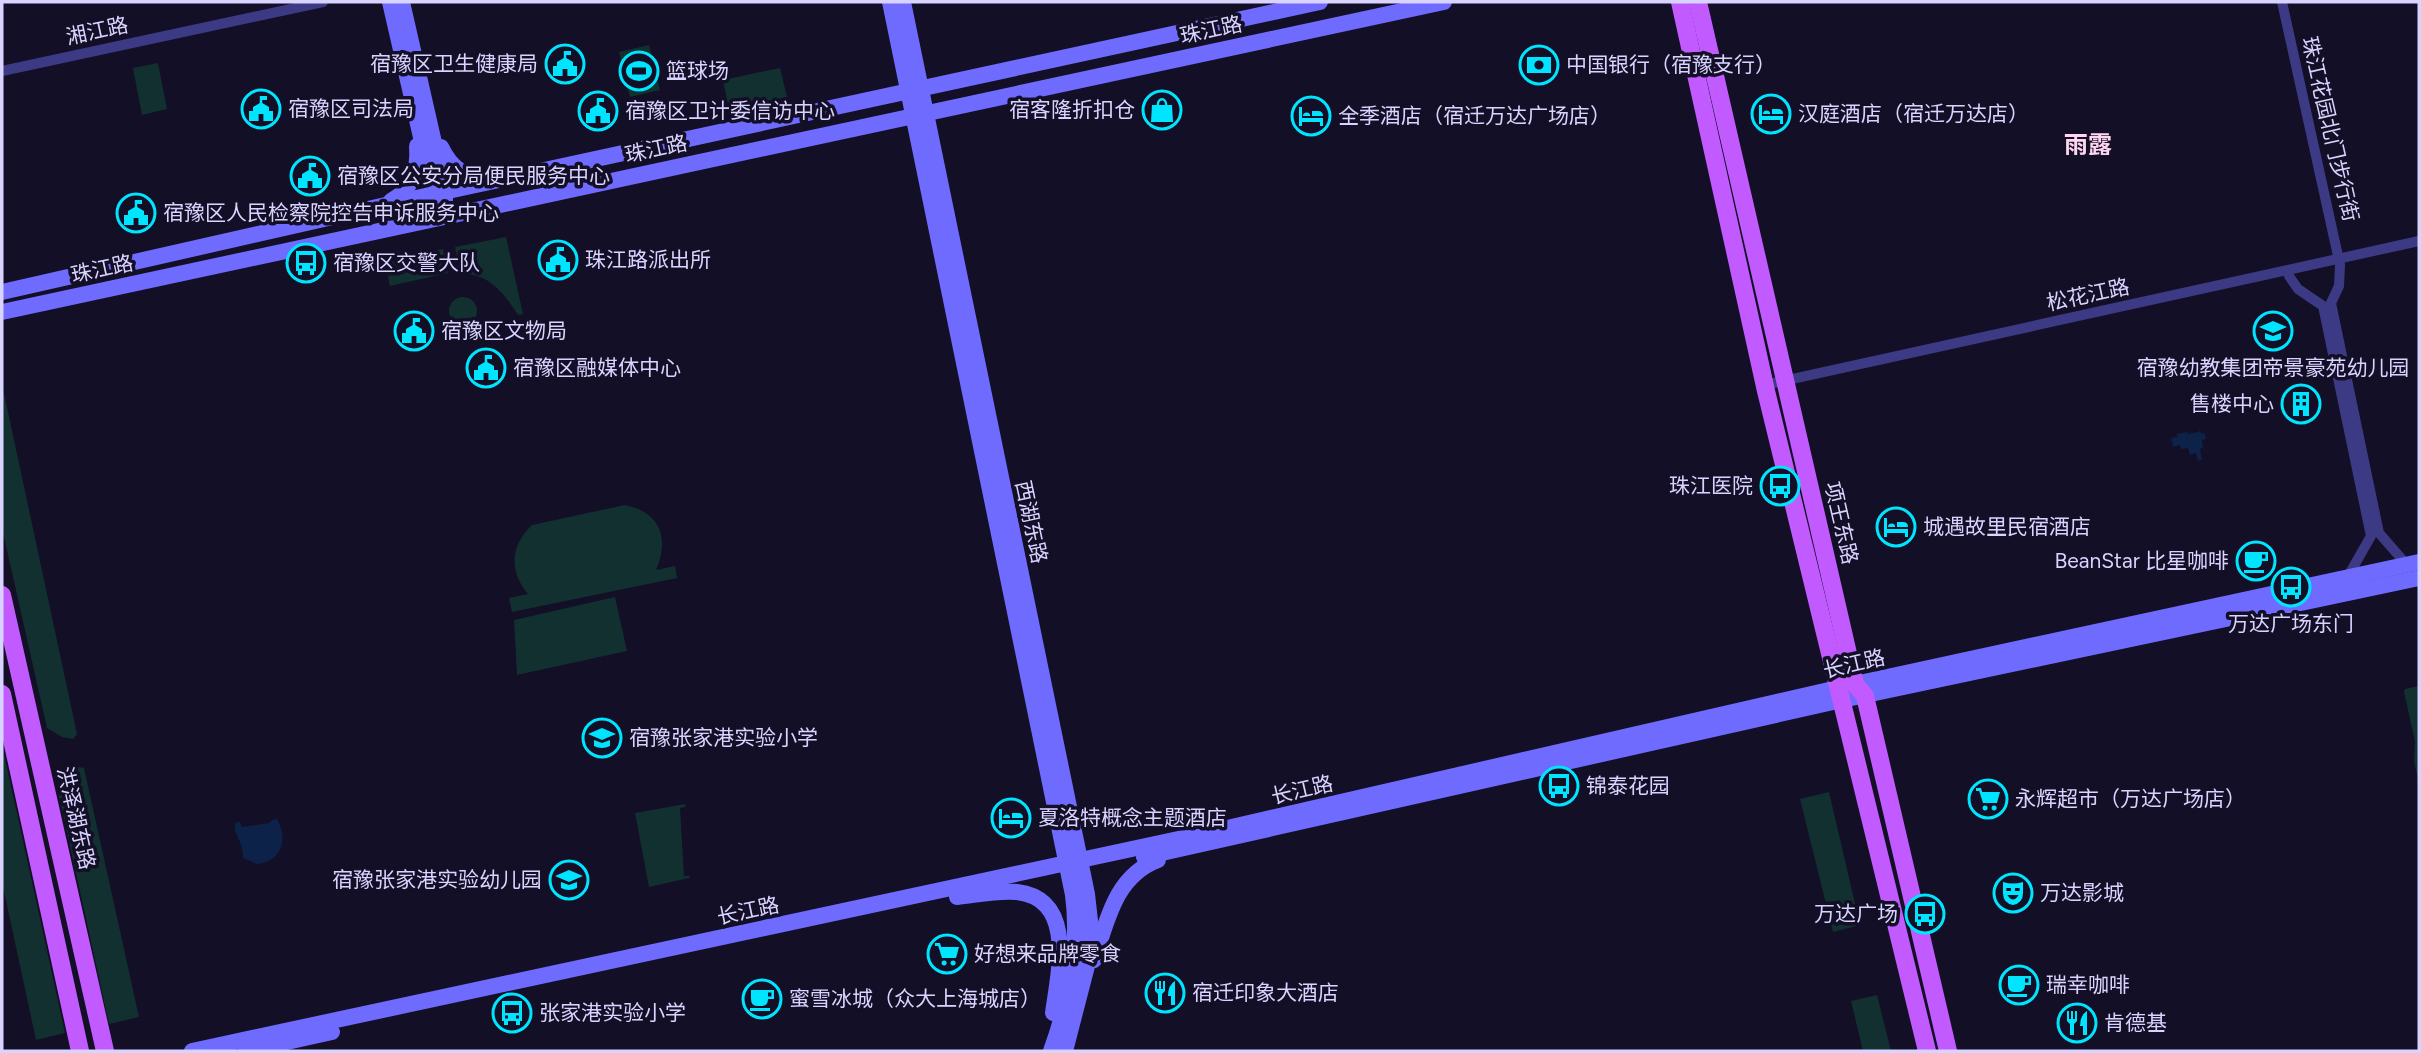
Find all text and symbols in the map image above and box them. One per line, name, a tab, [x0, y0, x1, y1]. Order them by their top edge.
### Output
street label: 珠江路	[1177, 11, 1244, 48]
street label: 湘江路	[63, 12, 130, 49]
street label: 珠江花园北门步行街	[2297, 34, 2364, 224]
public building icon: 宿豫区卫生健康局	[544, 43, 586, 85]
bank icon: 中国银行（宿豫支行）	[1518, 44, 1560, 86]
sports icon: 篮球场	[618, 50, 660, 92]
place label: 宿豫区卫生健康局	[370, 51, 538, 76]
place label: 中国银行（宿豫支行）	[1566, 52, 1776, 77]
place label: 篮球场	[666, 58, 729, 83]
public building icon: 宿豫区司法局	[240, 88, 282, 130]
shop icon: 宿客隆折扣仓	[1141, 89, 1183, 131]
public building icon: 宿豫区卫计委信访中心	[577, 90, 619, 132]
hotel icon: 汉庭酒店（宿迁万达店）	[1750, 93, 1792, 135]
hotel icon: 全季酒店（宿迁万达广场店）	[1290, 95, 1332, 137]
place label: 宿豫区司法局	[288, 96, 414, 121]
place label: 宿客隆折扣仓	[1009, 97, 1135, 122]
place label: 宿豫区卫计委信访中心	[625, 98, 835, 123]
place label: 汉庭酒店（宿迁万达店）	[1798, 101, 2029, 126]
place label: 全季酒店（宿迁万达广场店）	[1338, 103, 1611, 128]
street label: 珠江路	[622, 130, 689, 167]
district label: 雨露	[2064, 130, 2112, 159]
public building icon: 宿豫区公安分局便民服务中心	[289, 155, 331, 197]
place label: 宿豫区公安分局便民服务中心	[337, 163, 610, 188]
public building icon: 宿豫区人民检察院控告申诉服务中心	[115, 192, 157, 234]
place label: 宿豫区人民检察院控告申诉服务中心	[163, 200, 499, 225]
public building icon: 珠江路派出所	[537, 239, 579, 281]
bus stop icon: 宿豫区交警大队	[285, 242, 327, 284]
place label: 珠江路派出所	[585, 247, 711, 272]
street label: 珠江路	[68, 250, 135, 287]
place label: 宿豫区交警大队	[333, 250, 480, 275]
street label: 松花江路	[2044, 274, 2132, 315]
public building icon: 宿豫区文物局	[393, 310, 435, 352]
school or university icon: 宿豫幼教集团帝景豪苑幼儿园	[2252, 310, 2294, 352]
place label: 宿豫区文物局	[441, 318, 567, 343]
public building icon: 宿豫区融媒体中心	[465, 347, 507, 389]
place label: 宿豫区融媒体中心	[513, 355, 681, 380]
place label: 宿豫幼教集团帝景豪苑幼儿园	[2137, 355, 2410, 380]
building icon: 售楼中心	[2280, 383, 2322, 425]
place label: 售楼中心	[2190, 391, 2274, 416]
bus stop icon: 珠江医院	[1759, 465, 1801, 507]
place label: 珠江医院	[1669, 473, 1753, 498]
street label: 西湖东路	[1011, 478, 1052, 566]
street label: 项王东路	[1820, 479, 1863, 567]
hotel icon: 城遇故里民宿酒店	[1875, 506, 1917, 548]
place label: 城遇故里民宿酒店	[1923, 514, 2091, 539]
cafe icon: BeanStar 比星咖啡	[2235, 540, 2277, 582]
place label: BeanStar 比星咖啡	[2055, 548, 2229, 573]
bus stop icon: 万达广场东门	[2270, 566, 2312, 608]
place label: 万达广场东门	[2228, 611, 2354, 636]
street label: 长江路	[1820, 644, 1887, 683]
school or university icon: 宿豫张家港实验小学	[581, 717, 623, 759]
place label: 宿豫张家港实验小学	[629, 725, 818, 750]
street label: 洪泽湖东路	[52, 764, 100, 872]
bus stop icon: 锦泰花园	[1538, 765, 1580, 807]
street label: 长江路	[1268, 770, 1335, 809]
place label: 锦泰花园	[1586, 773, 1670, 798]
supermarket icon: 永辉超市（万达广场店）	[1967, 778, 2009, 820]
place label: 永辉超市（万达广场店）	[2015, 786, 2246, 811]
hotel icon: 夏洛特概念主题酒店	[990, 797, 1032, 839]
place label: 夏洛特概念主题酒店	[1038, 805, 1227, 830]
school or university icon: 宿豫张家港实验幼儿园	[548, 859, 590, 901]
place label: 宿豫张家港实验幼儿园	[332, 867, 542, 892]
theatre icon: 万达影城	[1992, 872, 2034, 914]
place label: 万达影城	[2040, 880, 2124, 905]
street label: 长江路	[714, 892, 781, 929]
bus stop icon: 万达广场	[1904, 893, 1946, 935]
place label: 万达广场	[1814, 901, 1898, 926]
supermarket icon: 好想来品牌零食	[926, 933, 968, 975]
place label: 好想来品牌零食	[974, 941, 1121, 966]
cafe icon: 瑞幸咖啡	[1998, 964, 2040, 1006]
restaurant icon: 宿迁印象大酒店	[1144, 972, 1186, 1014]
place label: 瑞幸咖啡	[2046, 972, 2130, 997]
cafe icon: 蜜雪冰城（众大上海城店）	[741, 978, 783, 1020]
place label: 宿迁印象大酒店	[1192, 980, 1339, 1005]
place label: 蜜雪冰城（众大上海城店）	[789, 986, 1041, 1011]
bus stop icon: 张家港实验小学	[491, 992, 533, 1034]
place label: 张家港实验小学	[539, 1000, 686, 1025]
restaurant icon: 肯德基	[2056, 1002, 2098, 1044]
place label: 肯德基	[2104, 1010, 2167, 1035]

